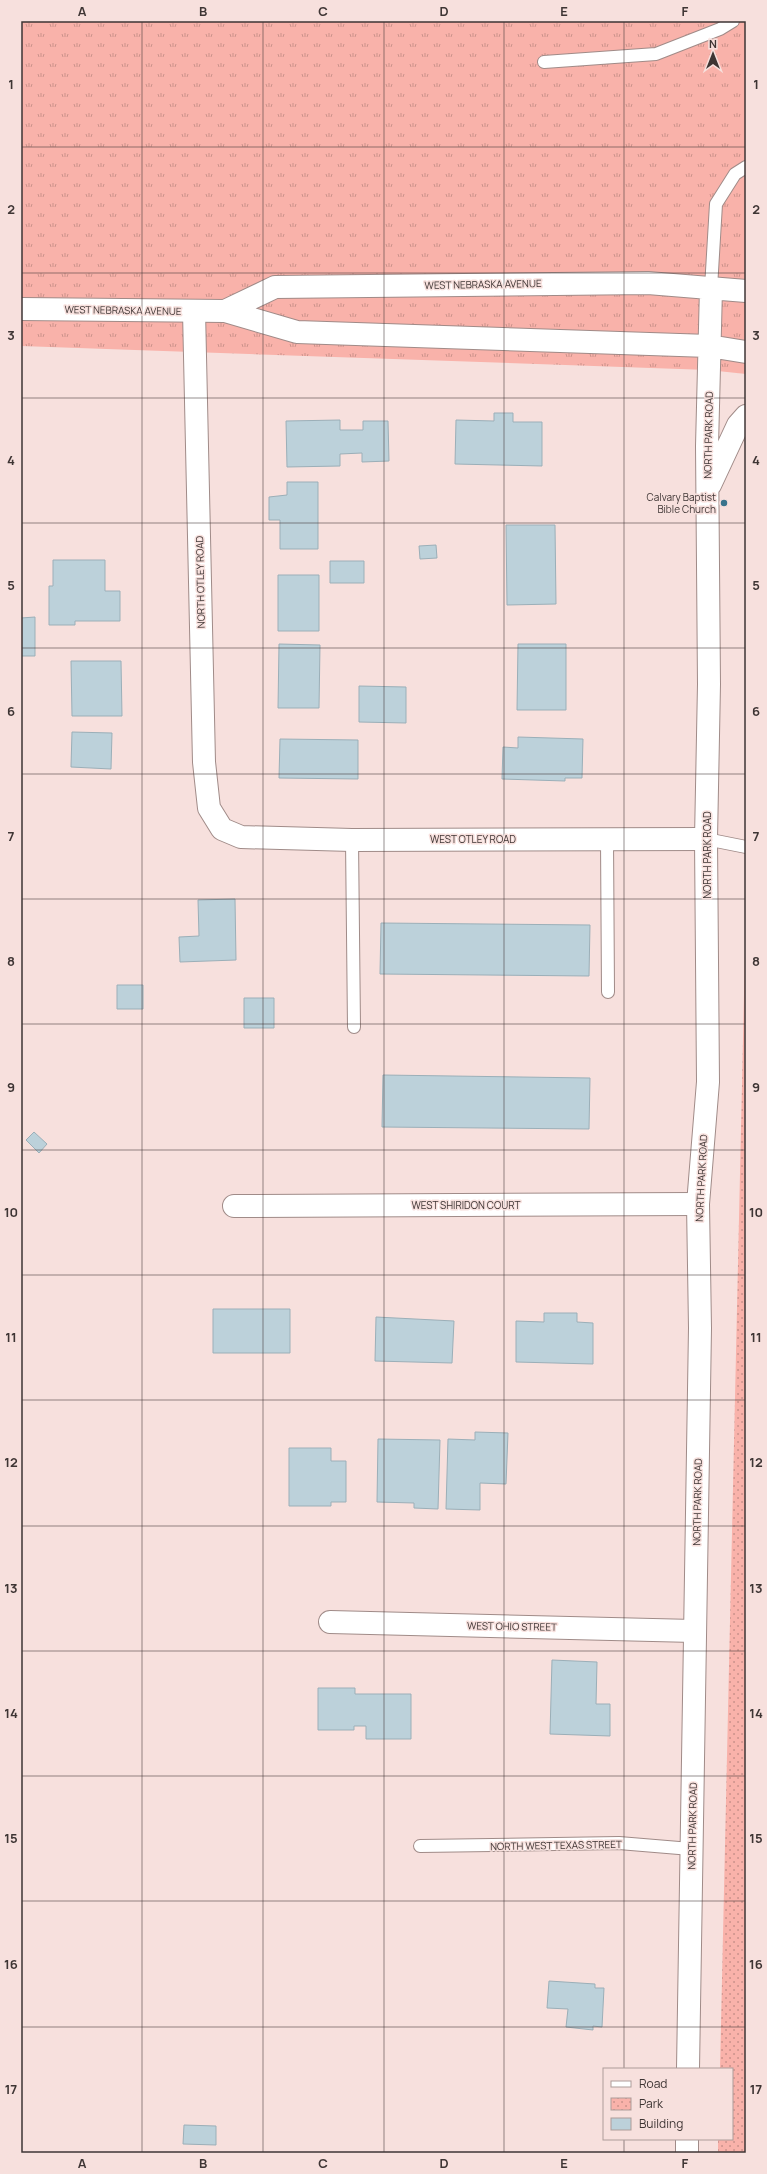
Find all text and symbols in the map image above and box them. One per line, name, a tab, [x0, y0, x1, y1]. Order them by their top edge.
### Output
text: A	[78, 2, 87, 20]
text: B	[199, 2, 207, 20]
text: C	[318, 2, 328, 20]
text: D	[439, 2, 449, 20]
text: E	[560, 2, 568, 20]
text: F	[682, 2, 689, 20]
north arrow	[693, 34, 733, 74]
text: N	[709, 36, 717, 51]
text: 1	[8, 75, 14, 93]
text: 1	[753, 75, 759, 93]
text: 2	[7, 200, 15, 218]
text: 2	[752, 200, 760, 218]
street label: WEST NEBRASKA AVENUE	[424, 276, 542, 292]
street label: WEST NEBRASKA AVENUE	[64, 302, 182, 318]
text: 3	[7, 326, 15, 344]
text: 3	[752, 326, 760, 344]
street label: NORTH PARK ROAD	[700, 391, 716, 479]
text: 4	[7, 451, 15, 469]
text: 4	[752, 451, 760, 469]
place label: Calvary Baptist Bible Church	[647, 490, 716, 516]
marker: Calvary Baptist Bible Church	[719, 498, 729, 508]
street label: NORTH OTLEY ROAD	[192, 535, 208, 628]
text: 5	[7, 576, 15, 594]
text: 5	[752, 576, 760, 594]
text: 6	[7, 702, 15, 720]
text: 6	[752, 702, 760, 720]
street label: NORTH PARK ROAD	[700, 811, 714, 899]
text: 7	[8, 827, 15, 845]
text: 7	[753, 827, 760, 845]
street label: WEST OTLEY ROAD	[430, 832, 516, 846]
text: 8	[7, 952, 15, 970]
text: 8	[752, 952, 760, 970]
text: 9	[7, 1078, 15, 1096]
text: 9	[752, 1078, 760, 1096]
street label: NORTH PARK ROAD	[692, 1134, 710, 1222]
street label: WEST SHIRIDON COURT	[411, 1198, 521, 1212]
text: 10	[4, 1203, 18, 1221]
text: 10	[749, 1203, 763, 1221]
text: 11	[5, 1328, 17, 1346]
text: 11	[750, 1328, 762, 1346]
text: 12	[4, 1453, 18, 1471]
text: 12	[749, 1453, 763, 1471]
street label: NORTH PARK ROAD	[689, 1458, 705, 1546]
text: 13	[4, 1579, 18, 1597]
text: 13	[749, 1579, 763, 1597]
street label: WEST OHIO STREET	[467, 1618, 557, 1634]
text: 14	[4, 1704, 18, 1722]
text: 14	[749, 1704, 763, 1722]
street label: NORTH PARK ROAD	[684, 1782, 700, 1870]
text: 15	[4, 1829, 18, 1847]
text: 15	[749, 1829, 763, 1847]
street label: NORTH WEST TEXAS STREET	[490, 1837, 622, 1853]
text: 16	[4, 1955, 18, 1973]
text: 16	[749, 1955, 763, 1973]
legend	[603, 2068, 733, 2140]
text: Road	[639, 2075, 667, 2092]
text: 17	[5, 2080, 17, 2098]
text: 17	[750, 2080, 762, 2098]
text: Park	[639, 2095, 664, 2112]
text: Building	[639, 2115, 683, 2132]
text: A	[78, 2154, 87, 2172]
text: B	[199, 2154, 207, 2172]
text: C	[318, 2154, 328, 2172]
text: D	[439, 2154, 449, 2172]
text: E	[560, 2154, 568, 2172]
text: F	[682, 2154, 689, 2172]

